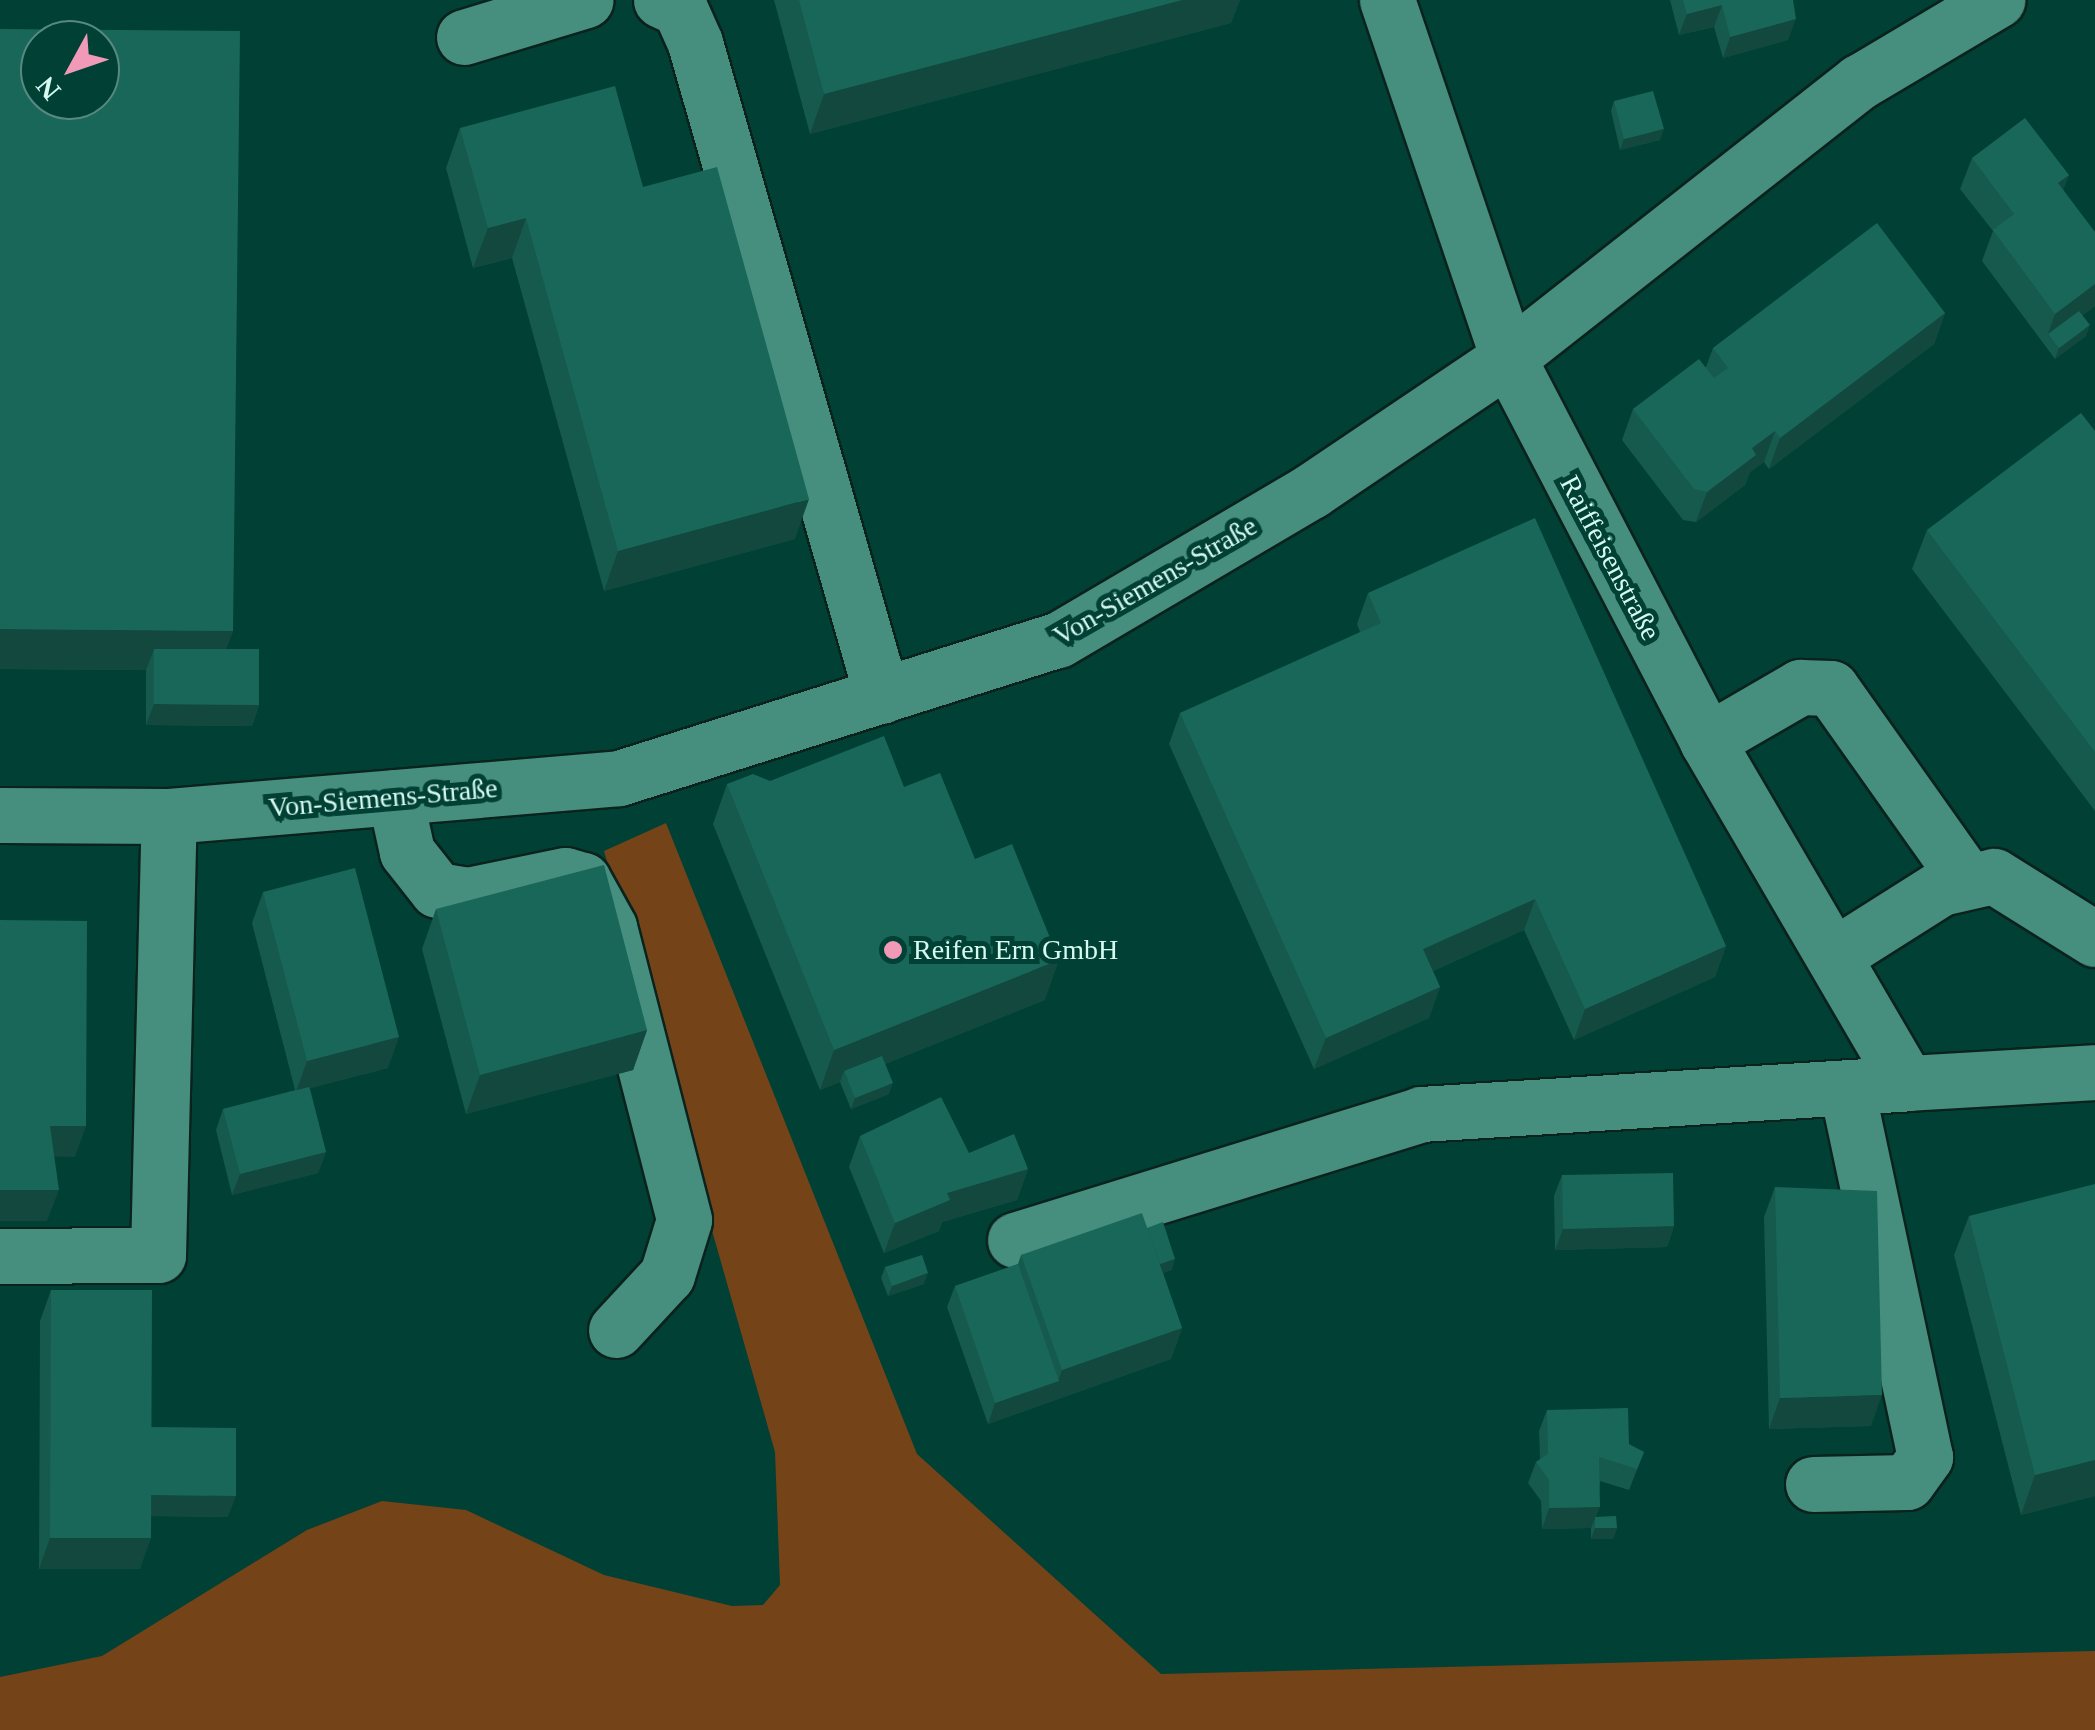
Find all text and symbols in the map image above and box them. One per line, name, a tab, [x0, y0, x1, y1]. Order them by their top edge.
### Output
north arrow	[20, 20, 120, 120]
text: N	[30, 71, 67, 106]
street label: Raiffeisenstraße	[1553, 470, 1667, 646]
street label: Von-Siemens-Straße	[1047, 509, 1263, 653]
street label: Von-Siemens-Straße	[267, 771, 499, 825]
place label: Reifen Ern GmbH	[913, 933, 1118, 967]
marker: Reifen Ern GmbH	[882, 939, 904, 961]

